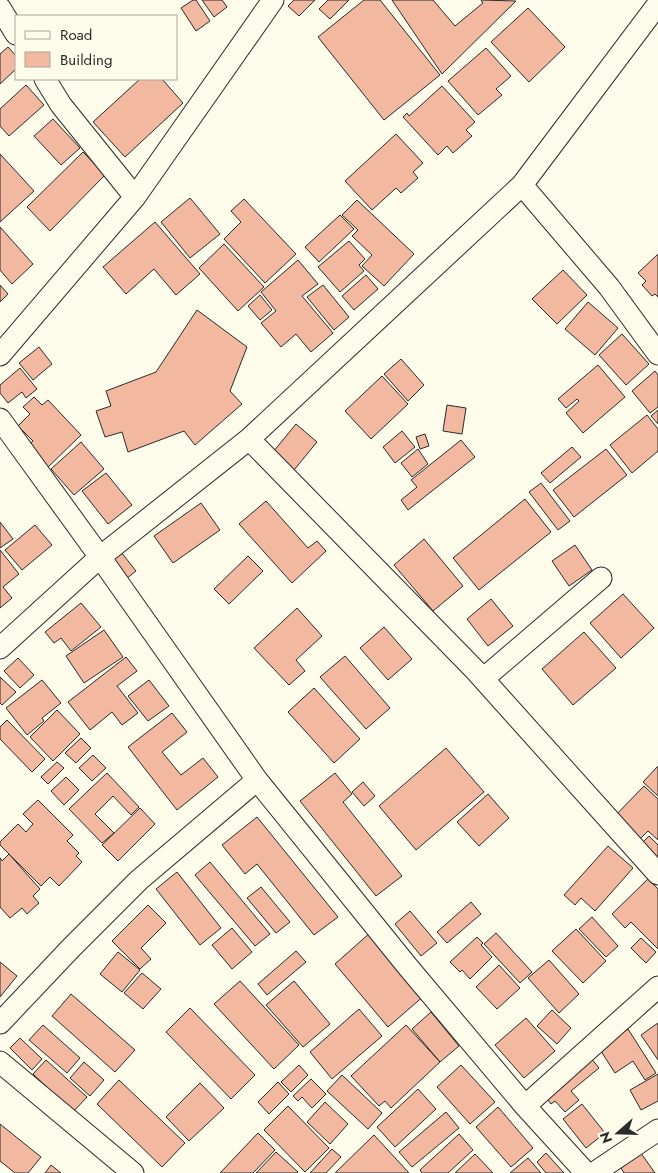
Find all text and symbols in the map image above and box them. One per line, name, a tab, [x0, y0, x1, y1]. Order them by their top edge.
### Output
legend	[15, 15, 178, 80]
text: Road	[60, 24, 92, 46]
text: Building	[60, 49, 112, 71]
north arrow	[593, 1108, 643, 1158]
text: N	[594, 1129, 617, 1146]

